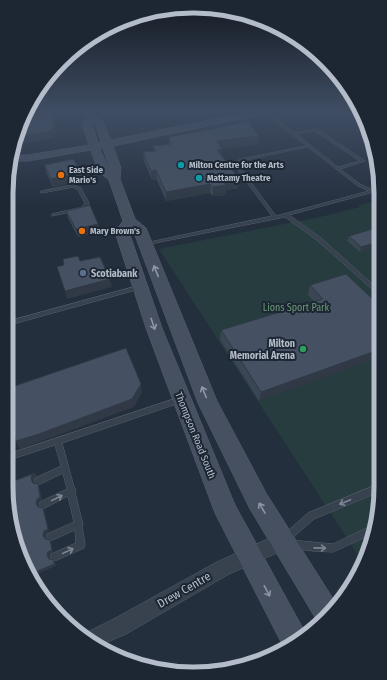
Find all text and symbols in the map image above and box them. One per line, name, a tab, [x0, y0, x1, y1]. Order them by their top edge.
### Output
marker: Milton Centre for the Arts	[176, 160, 186, 170]
place label: Milton Centre for the Arts	[189, 160, 284, 170]
place label: East Side Mario's	[69, 165, 103, 185]
marker: East Side Mario's	[56, 170, 66, 180]
marker: Mattamy Theatre	[194, 173, 204, 183]
place label: Mattamy Theatre	[207, 173, 271, 183]
marker: Mary Brown's	[77, 226, 87, 236]
place label: Mary Brown's	[90, 226, 140, 236]
one-way arrow	[152, 266, 159, 278]
marker: Scotiabank	[78, 268, 88, 278]
place label: Scotiabank	[91, 268, 138, 280]
park label: Lions Sport Park	[263, 302, 330, 314]
one-way arrow	[150, 317, 157, 330]
place label: Milton Memorial Arena	[230, 338, 295, 362]
marker: Milton Memorial Arena	[298, 344, 308, 354]
one-way arrow	[199, 387, 207, 399]
street label: Thompson Road South	[172, 390, 218, 480]
one-way arrow	[51, 493, 63, 501]
one-way arrow	[339, 499, 351, 507]
one-way arrow	[257, 502, 265, 514]
one-way arrow	[313, 544, 326, 551]
one-way arrow	[61, 547, 73, 554]
street label: Drew Centre	[155, 569, 213, 611]
one-way arrow	[264, 584, 271, 596]

